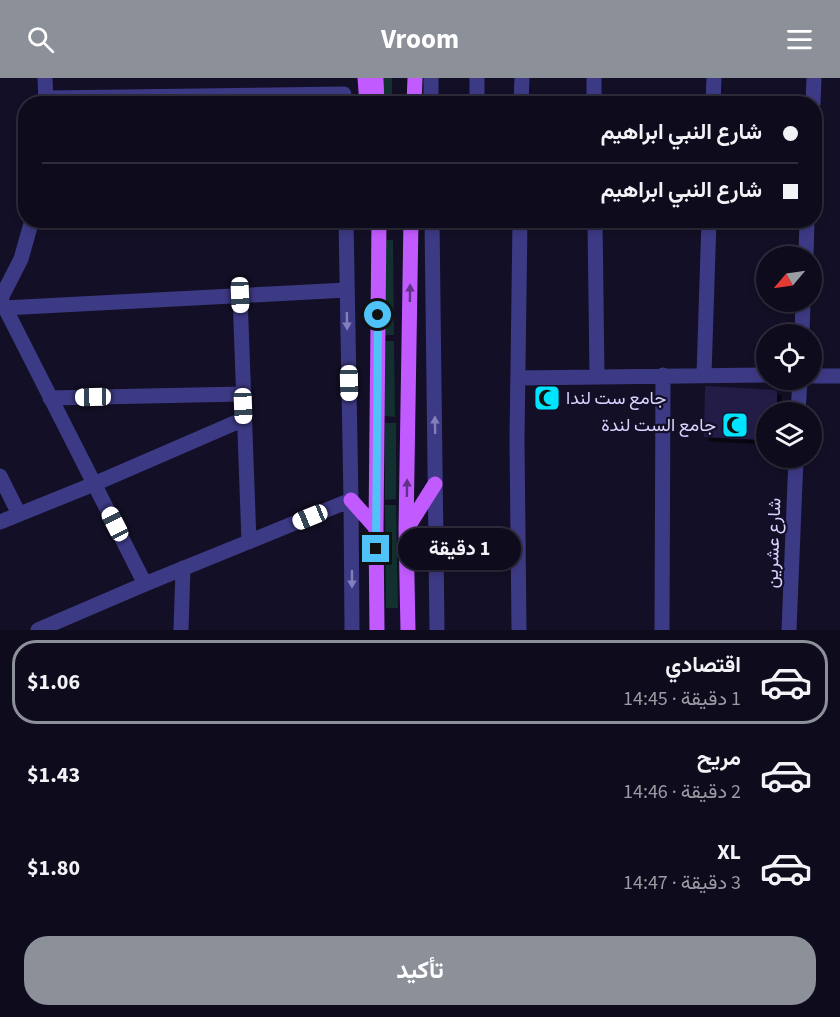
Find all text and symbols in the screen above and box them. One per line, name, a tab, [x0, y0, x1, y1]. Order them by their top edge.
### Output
text: Vroom	[381, 20, 459, 59]
icon: search	[24, 23, 57, 56]
icon: menu	[783, 23, 816, 56]
text: شارع النبي ابراهيم	[601, 116, 762, 148]
text: شارع النبي ابراهيم	[601, 174, 762, 206]
north arrow	[756, 246, 822, 312]
map controls	[756, 246, 822, 468]
car	[230, 277, 250, 313]
one-way arrow	[405, 283, 415, 302]
route start	[364, 301, 391, 328]
one-way arrow	[343, 311, 352, 330]
button: locate	[756, 324, 822, 390]
car	[340, 365, 358, 401]
mosque icon: جامع ست لندا	[532, 383, 562, 413]
place label: جامع ست لندا	[566, 386, 666, 411]
car	[75, 388, 111, 406]
car	[233, 388, 253, 424]
button: layers	[756, 402, 822, 468]
mosque icon: جامع الست لندة	[720, 410, 750, 440]
place label: جامع الست لندة	[601, 413, 716, 438]
one-way arrow	[430, 415, 440, 434]
one-way arrow	[402, 478, 411, 497]
street label: شارع عشرين	[759, 497, 788, 589]
car	[290, 502, 330, 532]
car	[99, 504, 131, 544]
callout: 1 دقيقة	[397, 528, 520, 570]
route end	[362, 535, 389, 562]
text: 1 دقيقة	[429, 535, 490, 563]
one-way arrow	[347, 569, 356, 588]
text: اقتصادي	[665, 649, 741, 681]
icon: car	[759, 655, 813, 709]
text: $1.06	[27, 666, 80, 698]
text: 1 دقيقة · 14:45	[623, 685, 741, 713]
text: مريح	[697, 742, 741, 774]
icon: car	[759, 748, 813, 802]
text: $1.43	[27, 759, 80, 791]
text: 2 دقيقة · 14:46	[623, 778, 741, 806]
text: XL	[717, 836, 741, 868]
icon: car	[759, 841, 813, 895]
text: $1.80	[27, 852, 80, 884]
text: 3 دقيقة · 14:47	[623, 869, 741, 897]
button: تأكيد	[24, 936, 816, 1005]

